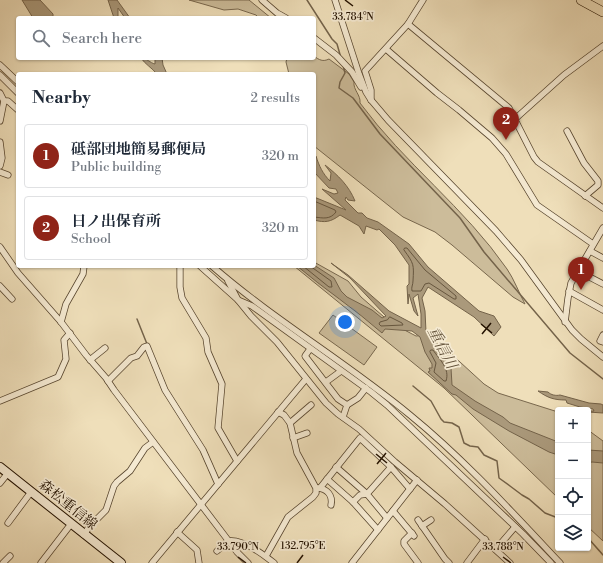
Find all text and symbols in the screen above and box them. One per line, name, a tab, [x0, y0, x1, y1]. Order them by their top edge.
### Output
text: 33.784°N	[332, 11, 374, 23]
search box	[16, 16, 316, 60]
icon: search	[30, 27, 52, 49]
text: Search here	[62, 29, 142, 48]
text: Nearby	[32, 87, 91, 109]
text: 2 results	[251, 90, 300, 106]
pin: 2	[493, 107, 519, 140]
text: 砥部団地簡易郵便局	[71, 140, 206, 159]
text: 1	[43, 148, 49, 164]
text: 320 m	[262, 148, 299, 164]
text: Public building	[71, 159, 161, 175]
text: 日ノ出保育所	[71, 212, 161, 231]
text: 2	[42, 220, 50, 236]
text: 320 m	[262, 220, 299, 236]
text: School	[71, 231, 111, 247]
pin: 1	[568, 257, 594, 290]
your location	[335, 312, 355, 332]
water label: 重信川	[423, 324, 462, 374]
map controls	[555, 407, 591, 551]
button: +	[555, 407, 591, 443]
button: −	[555, 443, 591, 479]
street label: 森松重信線	[35, 476, 101, 534]
button: locate	[555, 479, 591, 515]
button: layers	[555, 515, 591, 551]
text: 132.795°E	[281, 540, 325, 552]
text: 33.790°N	[217, 541, 260, 553]
text: 33.788°N	[482, 541, 524, 553]

